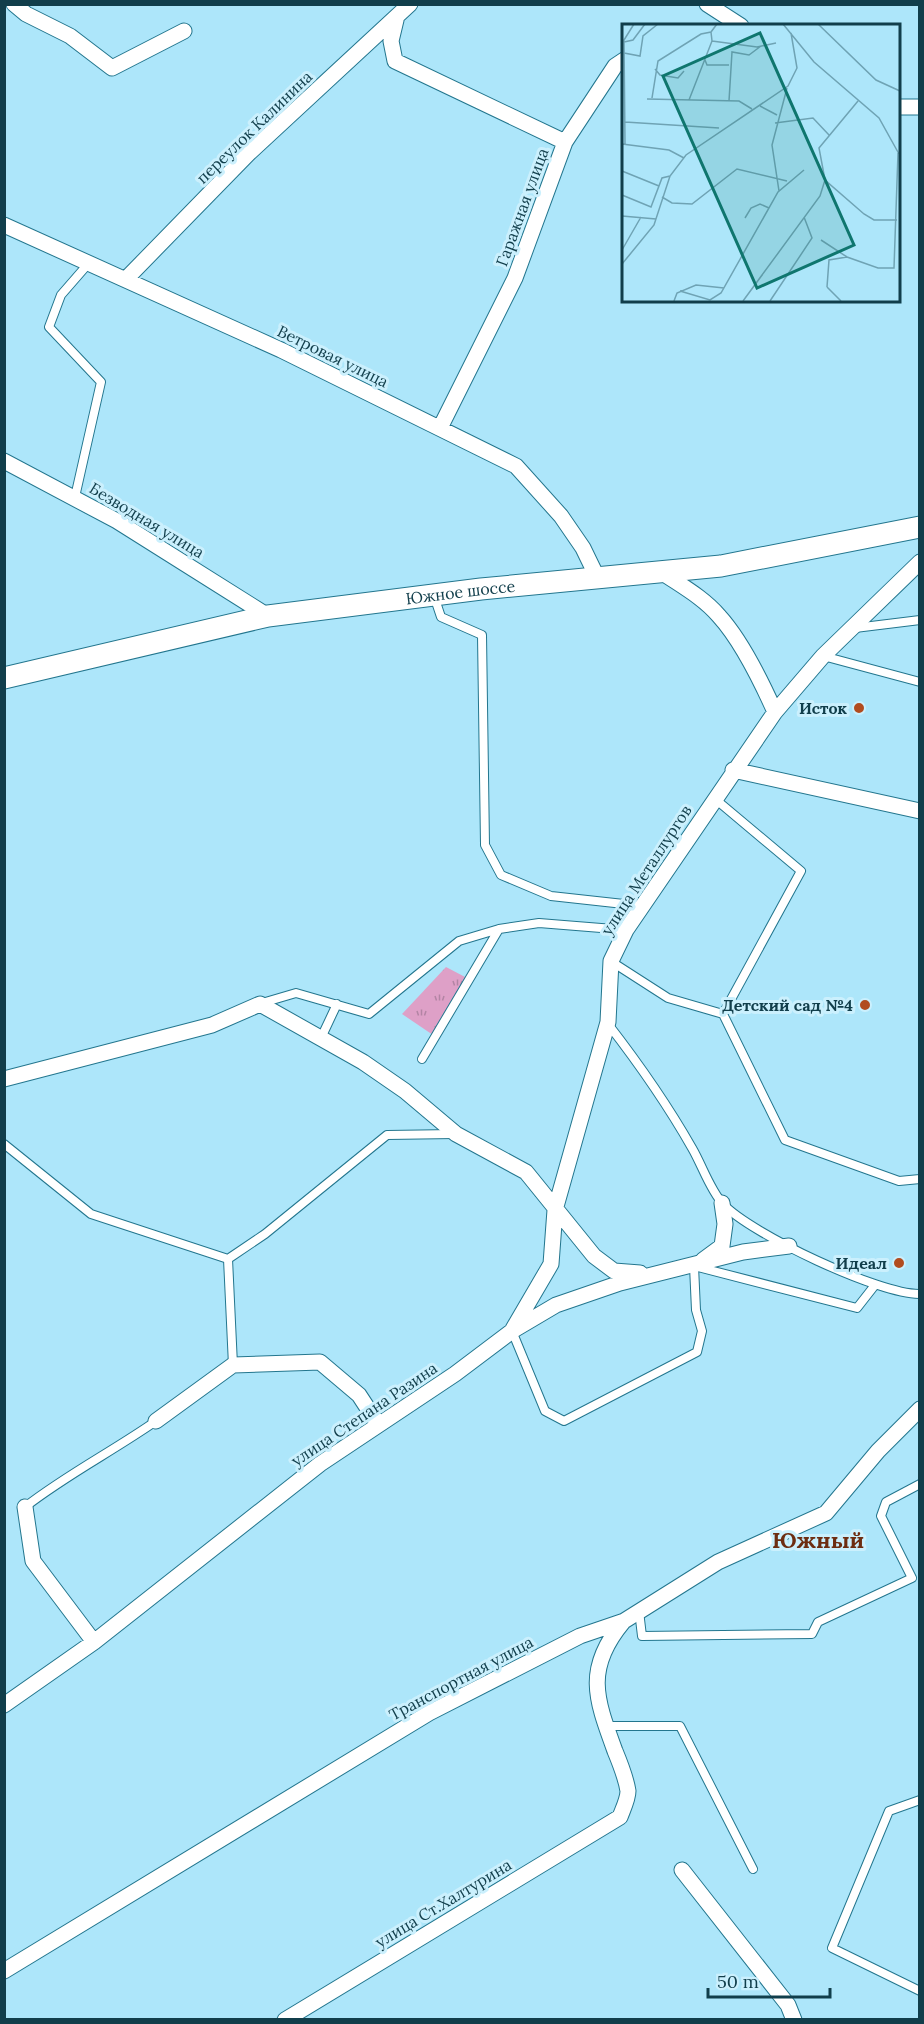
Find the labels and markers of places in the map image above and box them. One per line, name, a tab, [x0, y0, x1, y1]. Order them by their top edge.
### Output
place label: Исток	[799, 698, 847, 718]
marker: Исток	[852, 701, 866, 715]
place label: Детский сад №4	[722, 995, 853, 1015]
marker: Детский сад №4	[858, 998, 872, 1012]
place label: Идеал	[835, 1253, 887, 1273]
marker: Идеал	[892, 1256, 906, 1270]

